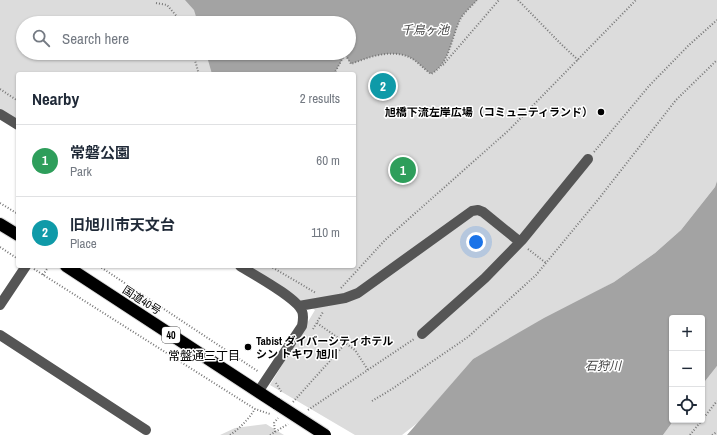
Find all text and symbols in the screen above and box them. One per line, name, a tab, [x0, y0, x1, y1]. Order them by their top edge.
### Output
search box	[16, 16, 356, 60]
water label: 千鳥ヶ池	[401, 22, 450, 38]
icon: search	[30, 27, 52, 49]
text: Search here	[62, 28, 129, 49]
pin: 2	[370, 71, 396, 101]
text: Nearby	[32, 87, 79, 110]
text: 2 results	[300, 90, 340, 107]
place label: 旭橋下流左岸広場（コミュニティランド）	[385, 105, 593, 119]
marker: 旭橋下流左岸広場（コミュニティランド）	[596, 107, 606, 117]
text: 常磐公園	[70, 142, 130, 163]
text: 1	[42, 152, 48, 169]
text: 60 m	[316, 152, 340, 169]
pin: 1	[390, 155, 416, 185]
text: Park	[70, 163, 92, 180]
text: 旧旭川市天文台	[70, 214, 175, 235]
text: 2	[42, 224, 48, 241]
text: 110 m	[311, 224, 340, 241]
your location	[466, 232, 486, 252]
text: Place	[70, 235, 97, 252]
street label: 国道40号	[120, 282, 164, 318]
map controls	[669, 315, 705, 423]
button: +	[669, 315, 705, 351]
road number: 40	[162, 327, 180, 343]
place label: Tabist ダイバーシティホテル シン トキワ 旭川	[256, 334, 393, 361]
marker: Tabist ダイバーシティホテル シン トキワ 旭川	[243, 342, 253, 352]
district label: 常盤通三丁目	[168, 348, 240, 364]
button: −	[669, 351, 705, 387]
water label: 石狩川	[585, 358, 623, 374]
button: locate	[669, 387, 705, 423]

